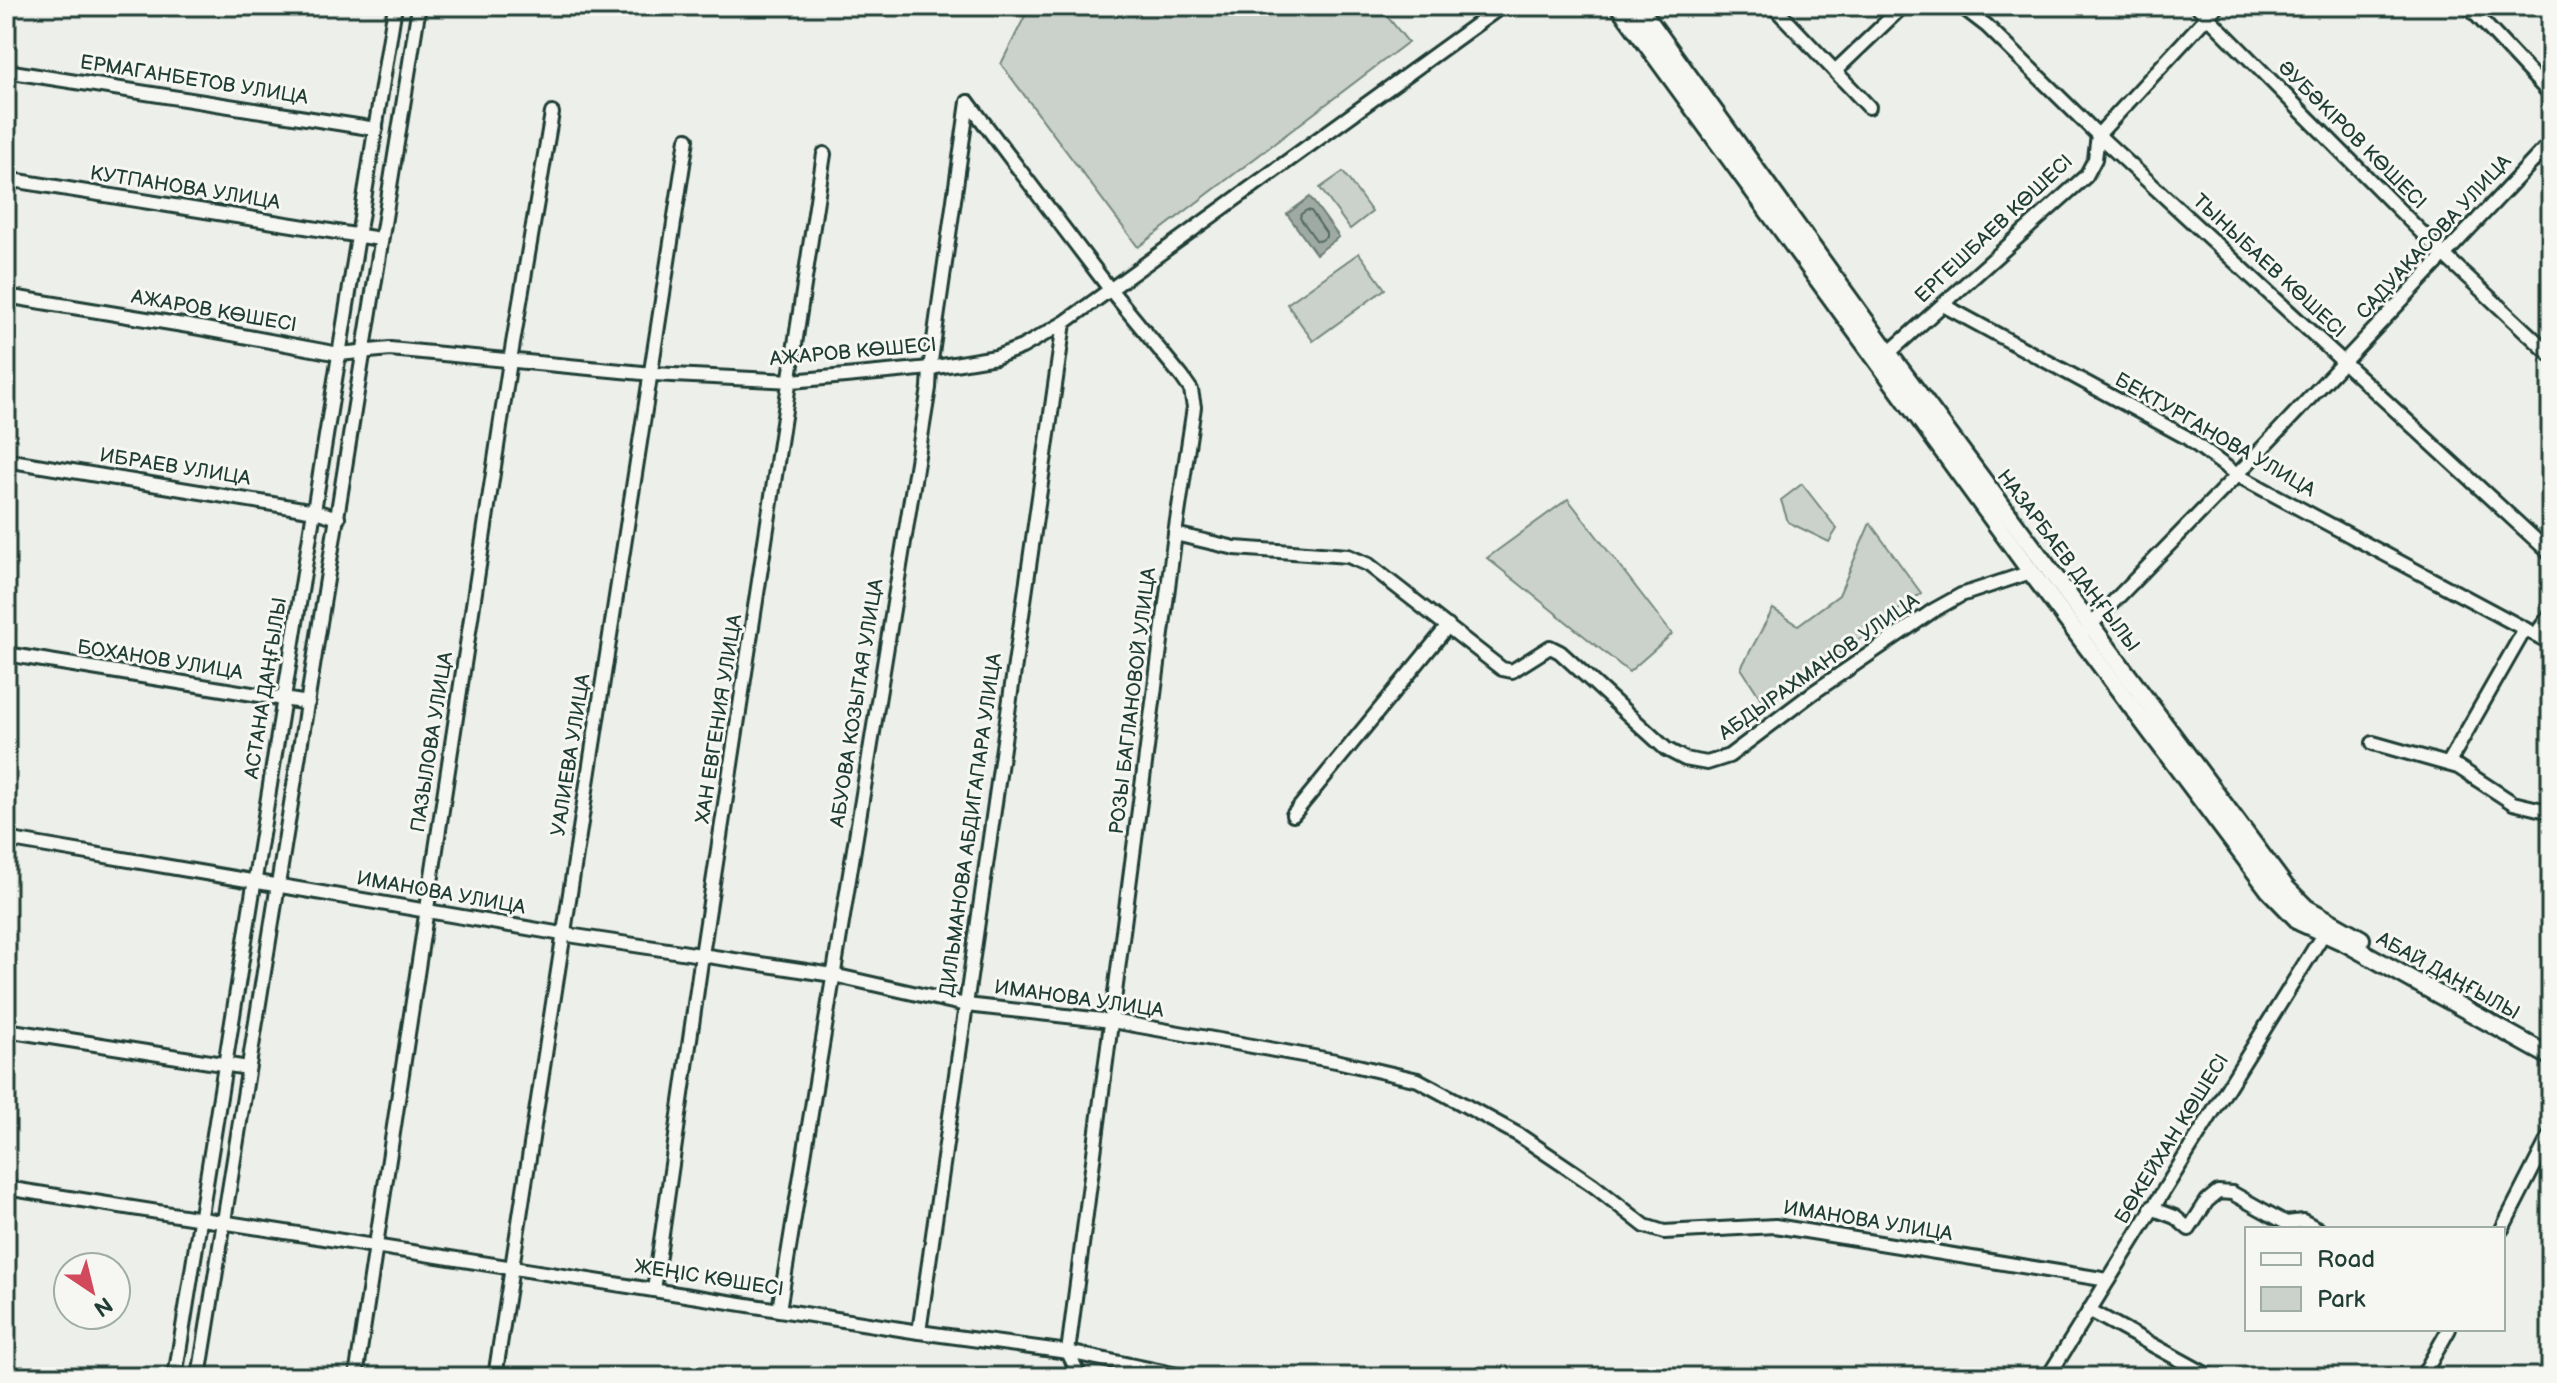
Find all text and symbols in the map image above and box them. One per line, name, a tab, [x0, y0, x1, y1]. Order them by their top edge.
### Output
street label: ЕРМАГАНБЕТОВ УЛИЦА	[78, 50, 311, 110]
street label: ӘУБӘКІРОВ КӨШЕСІ	[2273, 56, 2431, 214]
street label: САДУАКАСОВА УЛИЦА	[2352, 149, 2517, 324]
street label: ЕРГЕШБАЕВ КӨШЕСІ	[1910, 150, 2078, 308]
street label: КУТПАНОВА УЛИЦА	[88, 161, 283, 215]
street label: ТЫНЫБАЕВ КӨШЕСІ	[2188, 189, 2350, 343]
street label: АЖАРОВ КӨШЕСІ	[129, 284, 298, 337]
street label: АЖАРОВ КӨШЕСІ	[768, 333, 937, 371]
street label: БЕКТУРГАНОВА УЛИЦА	[2110, 368, 2320, 503]
street label: ИБРАЕВ УЛИЦА	[98, 443, 253, 491]
street label: НАЗАРБАЕВ ДАҢҒЫЛЫ	[1992, 465, 2144, 657]
street label: РОЗЫ БАГЛАНОВОЙ УЛИЦА	[1105, 565, 1161, 836]
street label: АБУОВА КОЗЫТАЯ УЛИЦА	[825, 576, 889, 830]
street label: АБДЫРАХМАНОВ УЛИЦА	[1713, 588, 1925, 746]
street label: АСТАНА ДАҢҒЫЛЫ	[240, 596, 292, 781]
street label: ХАН ЕВГЕНИЯ УЛИЦА	[691, 612, 748, 825]
street label: БОХАНОВ УЛИЦА	[75, 635, 245, 685]
street label: ПАЗЫЛОВА УЛИЦА	[406, 649, 458, 834]
street label: ДИЛЬМАНОВА АБДИГАПАРА УЛИЦА	[935, 651, 1007, 998]
street label: УАЛИЕВА УЛИЦА	[546, 671, 596, 838]
street label: ИМАНОВА УЛИЦА	[355, 866, 528, 920]
street label: АБАЙ ДАҢҒЫЛЫ	[2371, 926, 2524, 1025]
street label: ИМАНОВА УЛИЦА	[993, 975, 1166, 1023]
street label: БӨКЕЙХАН КӨШЕСІ	[2110, 1050, 2234, 1228]
street label: ИМАНОВА УЛИЦА	[1782, 1196, 1955, 1246]
legend	[2245, 1227, 2505, 1331]
text: Road	[2317, 1245, 2375, 1274]
north arrow	[52, 1251, 132, 1331]
street label: ЖЕҢІС КӨШЕСІ	[633, 1254, 785, 1302]
text: Park	[2317, 1285, 2365, 1314]
text: N	[88, 1290, 117, 1322]

